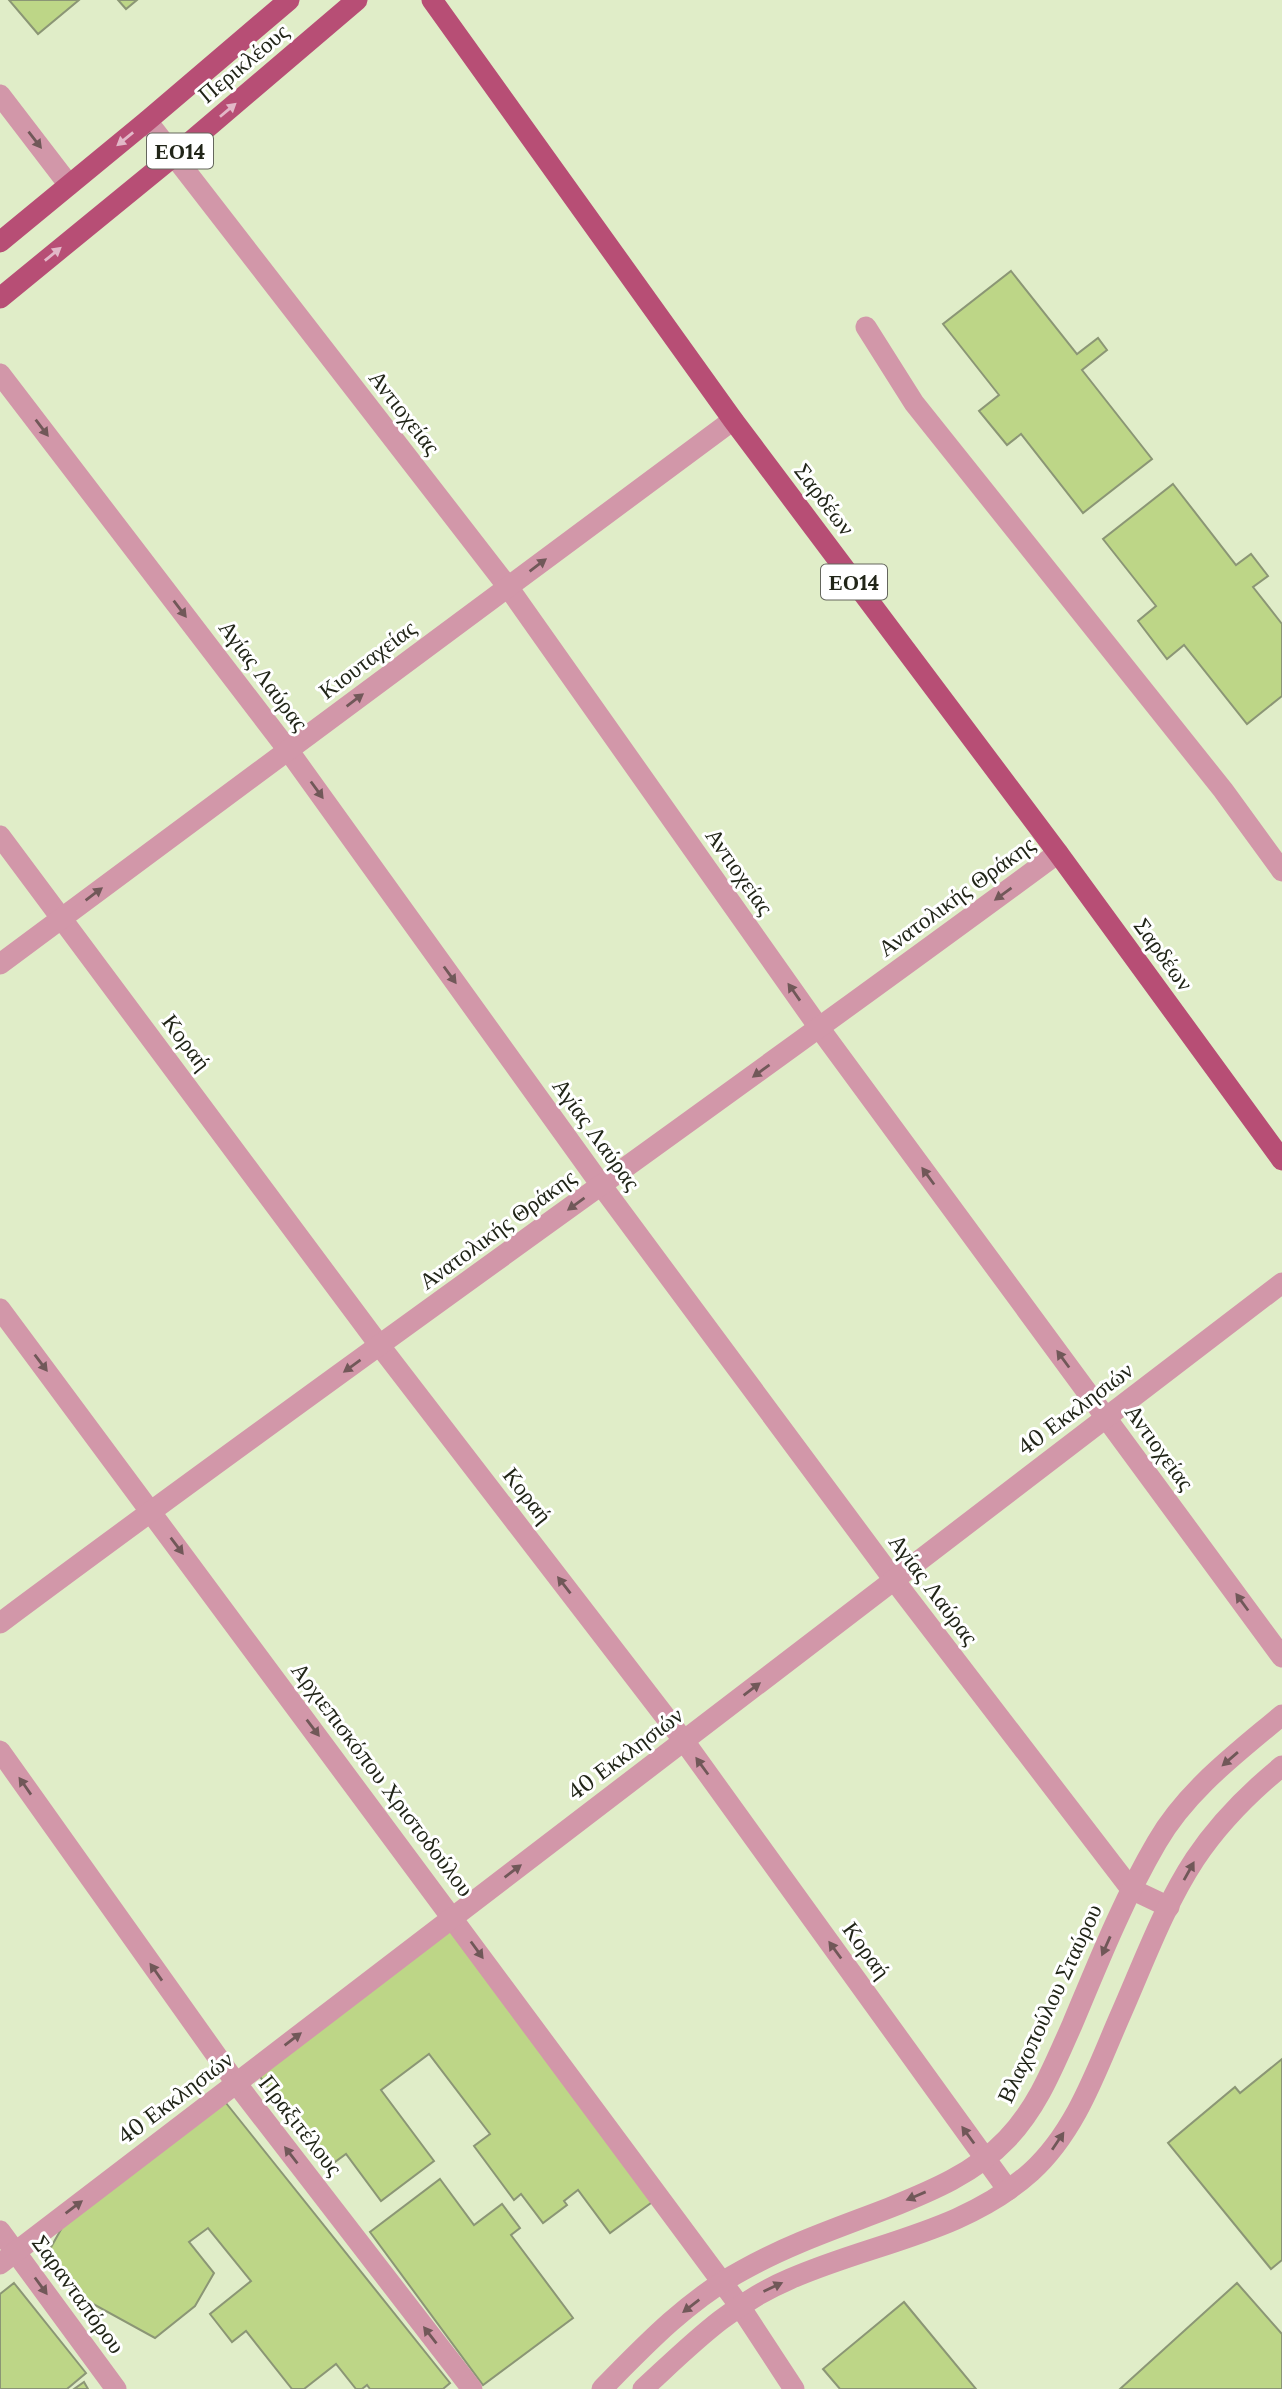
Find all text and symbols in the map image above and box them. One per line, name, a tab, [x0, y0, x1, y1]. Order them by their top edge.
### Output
street label: Περικλέους	[192, 17, 294, 109]
one-way arrow	[220, 103, 237, 118]
one-way arrow	[27, 131, 41, 149]
one-way arrow	[117, 132, 135, 147]
road number: ΕΟ14	[147, 134, 213, 168]
one-way arrow	[43, 247, 61, 262]
street label: Αντιοχείας	[363, 364, 447, 460]
one-way arrow	[34, 419, 48, 437]
street label: Σαρδέων	[788, 457, 862, 541]
one-way arrow	[529, 558, 547, 572]
road number: ΕΟ14	[821, 564, 887, 600]
one-way arrow	[172, 600, 186, 618]
street label: Κιουταχείας	[313, 613, 421, 705]
street label: Αγίας Λαύρας	[213, 614, 315, 736]
one-way arrow	[346, 693, 364, 708]
one-way arrow	[310, 781, 324, 799]
street label: Αντιοχείας	[700, 822, 780, 920]
street label: Ανατολικής Θράκης	[872, 829, 1040, 963]
one-way arrow	[995, 886, 1013, 901]
one-way arrow	[85, 888, 103, 902]
street label: Σαρδέων	[1128, 912, 1200, 996]
one-way arrow	[443, 966, 457, 984]
one-way arrow	[787, 983, 801, 1001]
street label: Κοραή	[156, 1008, 218, 1076]
one-way arrow	[752, 1064, 770, 1078]
street label: Αγίας Λαύρας	[547, 1072, 647, 1196]
street label: Ανατολικής Θράκης	[413, 1162, 581, 1296]
one-way arrow	[921, 1167, 935, 1185]
one-way arrow	[567, 1197, 585, 1211]
one-way arrow	[1056, 1350, 1070, 1368]
one-way arrow	[34, 1354, 48, 1373]
street label: 40 Εκκλησιών	[1012, 1355, 1138, 1461]
one-way arrow	[343, 1359, 361, 1373]
street label: Αντιοχείας	[1119, 1398, 1201, 1496]
street label: Κοραή	[497, 1461, 559, 1529]
street label: Αγίας Λαύρας	[883, 1528, 985, 1650]
one-way arrow	[170, 1537, 184, 1555]
one-way arrow	[557, 1576, 571, 1594]
one-way arrow	[1234, 1593, 1249, 1611]
street label: Αρχιεπισκόπου Χριστοδούλου	[285, 1656, 481, 1902]
one-way arrow	[743, 1682, 761, 1696]
street label: 40 Εκκλησιών	[562, 1700, 688, 1806]
one-way arrow	[305, 1719, 319, 1737]
one-way arrow	[1221, 1751, 1239, 1767]
one-way arrow	[695, 1757, 709, 1775]
one-way arrow	[18, 1777, 32, 1795]
one-way arrow	[1182, 1860, 1194, 1880]
one-way arrow	[504, 1865, 522, 1879]
street label: Βλαχοπούλου Σταύρου	[990, 1899, 1108, 2107]
street label: Κοραή	[837, 1916, 897, 1984]
one-way arrow	[1100, 1936, 1111, 1957]
one-way arrow	[470, 1941, 484, 1959]
one-way arrow	[828, 1941, 842, 1959]
one-way arrow	[149, 1963, 163, 1981]
one-way arrow	[284, 2032, 302, 2047]
street label: 40 Εκκλησιών	[112, 2044, 238, 2150]
street label: Πραξιτέλους	[253, 2069, 349, 2181]
one-way arrow	[961, 2126, 975, 2144]
one-way arrow	[1051, 2132, 1065, 2150]
one-way arrow	[284, 2146, 298, 2164]
one-way arrow	[906, 2191, 927, 2202]
one-way arrow	[64, 2200, 82, 2215]
street label: Σαρανταπόρου	[26, 2229, 132, 2359]
one-way arrow	[33, 2277, 47, 2295]
one-way arrow	[763, 2281, 783, 2293]
one-way arrow	[682, 2298, 700, 2313]
one-way arrow	[423, 2326, 437, 2344]

